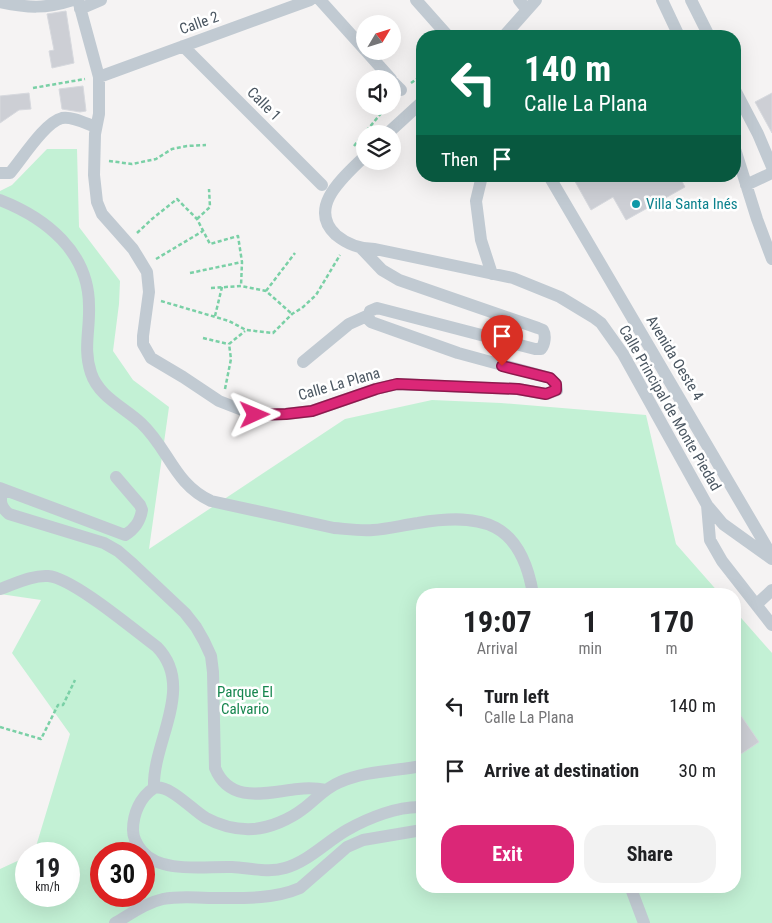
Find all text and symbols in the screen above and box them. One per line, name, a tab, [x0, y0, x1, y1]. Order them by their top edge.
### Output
street label: Calle 2	[177, 8, 221, 38]
north arrow	[356, 15, 401, 60]
map controls	[356, 15, 401, 170]
text: 140 m	[524, 49, 611, 90]
icon: left	[441, 50, 506, 115]
button: sound	[356, 70, 401, 115]
street label: Calle 1	[243, 83, 285, 125]
text: Calle La Plana	[524, 91, 648, 116]
button: layers	[356, 125, 401, 170]
icon: arrive	[488, 145, 516, 173]
text: Then	[441, 148, 478, 171]
place label: Villa Santa Inés	[646, 195, 738, 213]
marker: Villa Santa Inés	[630, 198, 642, 210]
street label: Avenida Oeste 4	[643, 312, 707, 404]
pin	[481, 315, 523, 366]
icon: arrive	[488, 322, 516, 350]
street label: Calle Principal de Monte Piedad	[615, 322, 725, 494]
street label: Calle La Plana	[296, 364, 382, 404]
position arrow	[228, 388, 280, 440]
text: 19:07	[463, 604, 532, 639]
text: 1	[583, 604, 598, 639]
text: 170	[649, 604, 694, 639]
text: Arrival	[477, 639, 518, 658]
text: min	[578, 639, 602, 658]
text: m	[665, 639, 677, 658]
park label: Parque El Calvario	[217, 683, 273, 718]
text: Turn left	[484, 685, 549, 708]
icon: left	[441, 692, 469, 720]
text: 140 m	[669, 694, 716, 717]
text: Calle La Plana	[484, 708, 574, 727]
icon: arrive	[441, 757, 469, 785]
text: Arrive at destination	[484, 759, 639, 782]
text: 30 m	[679, 759, 716, 782]
button: Exit	[441, 825, 574, 883]
button: Share	[584, 825, 716, 883]
speed limit sign: 30	[90, 842, 155, 907]
text: 19	[35, 854, 60, 883]
text: km/h	[35, 880, 60, 894]

